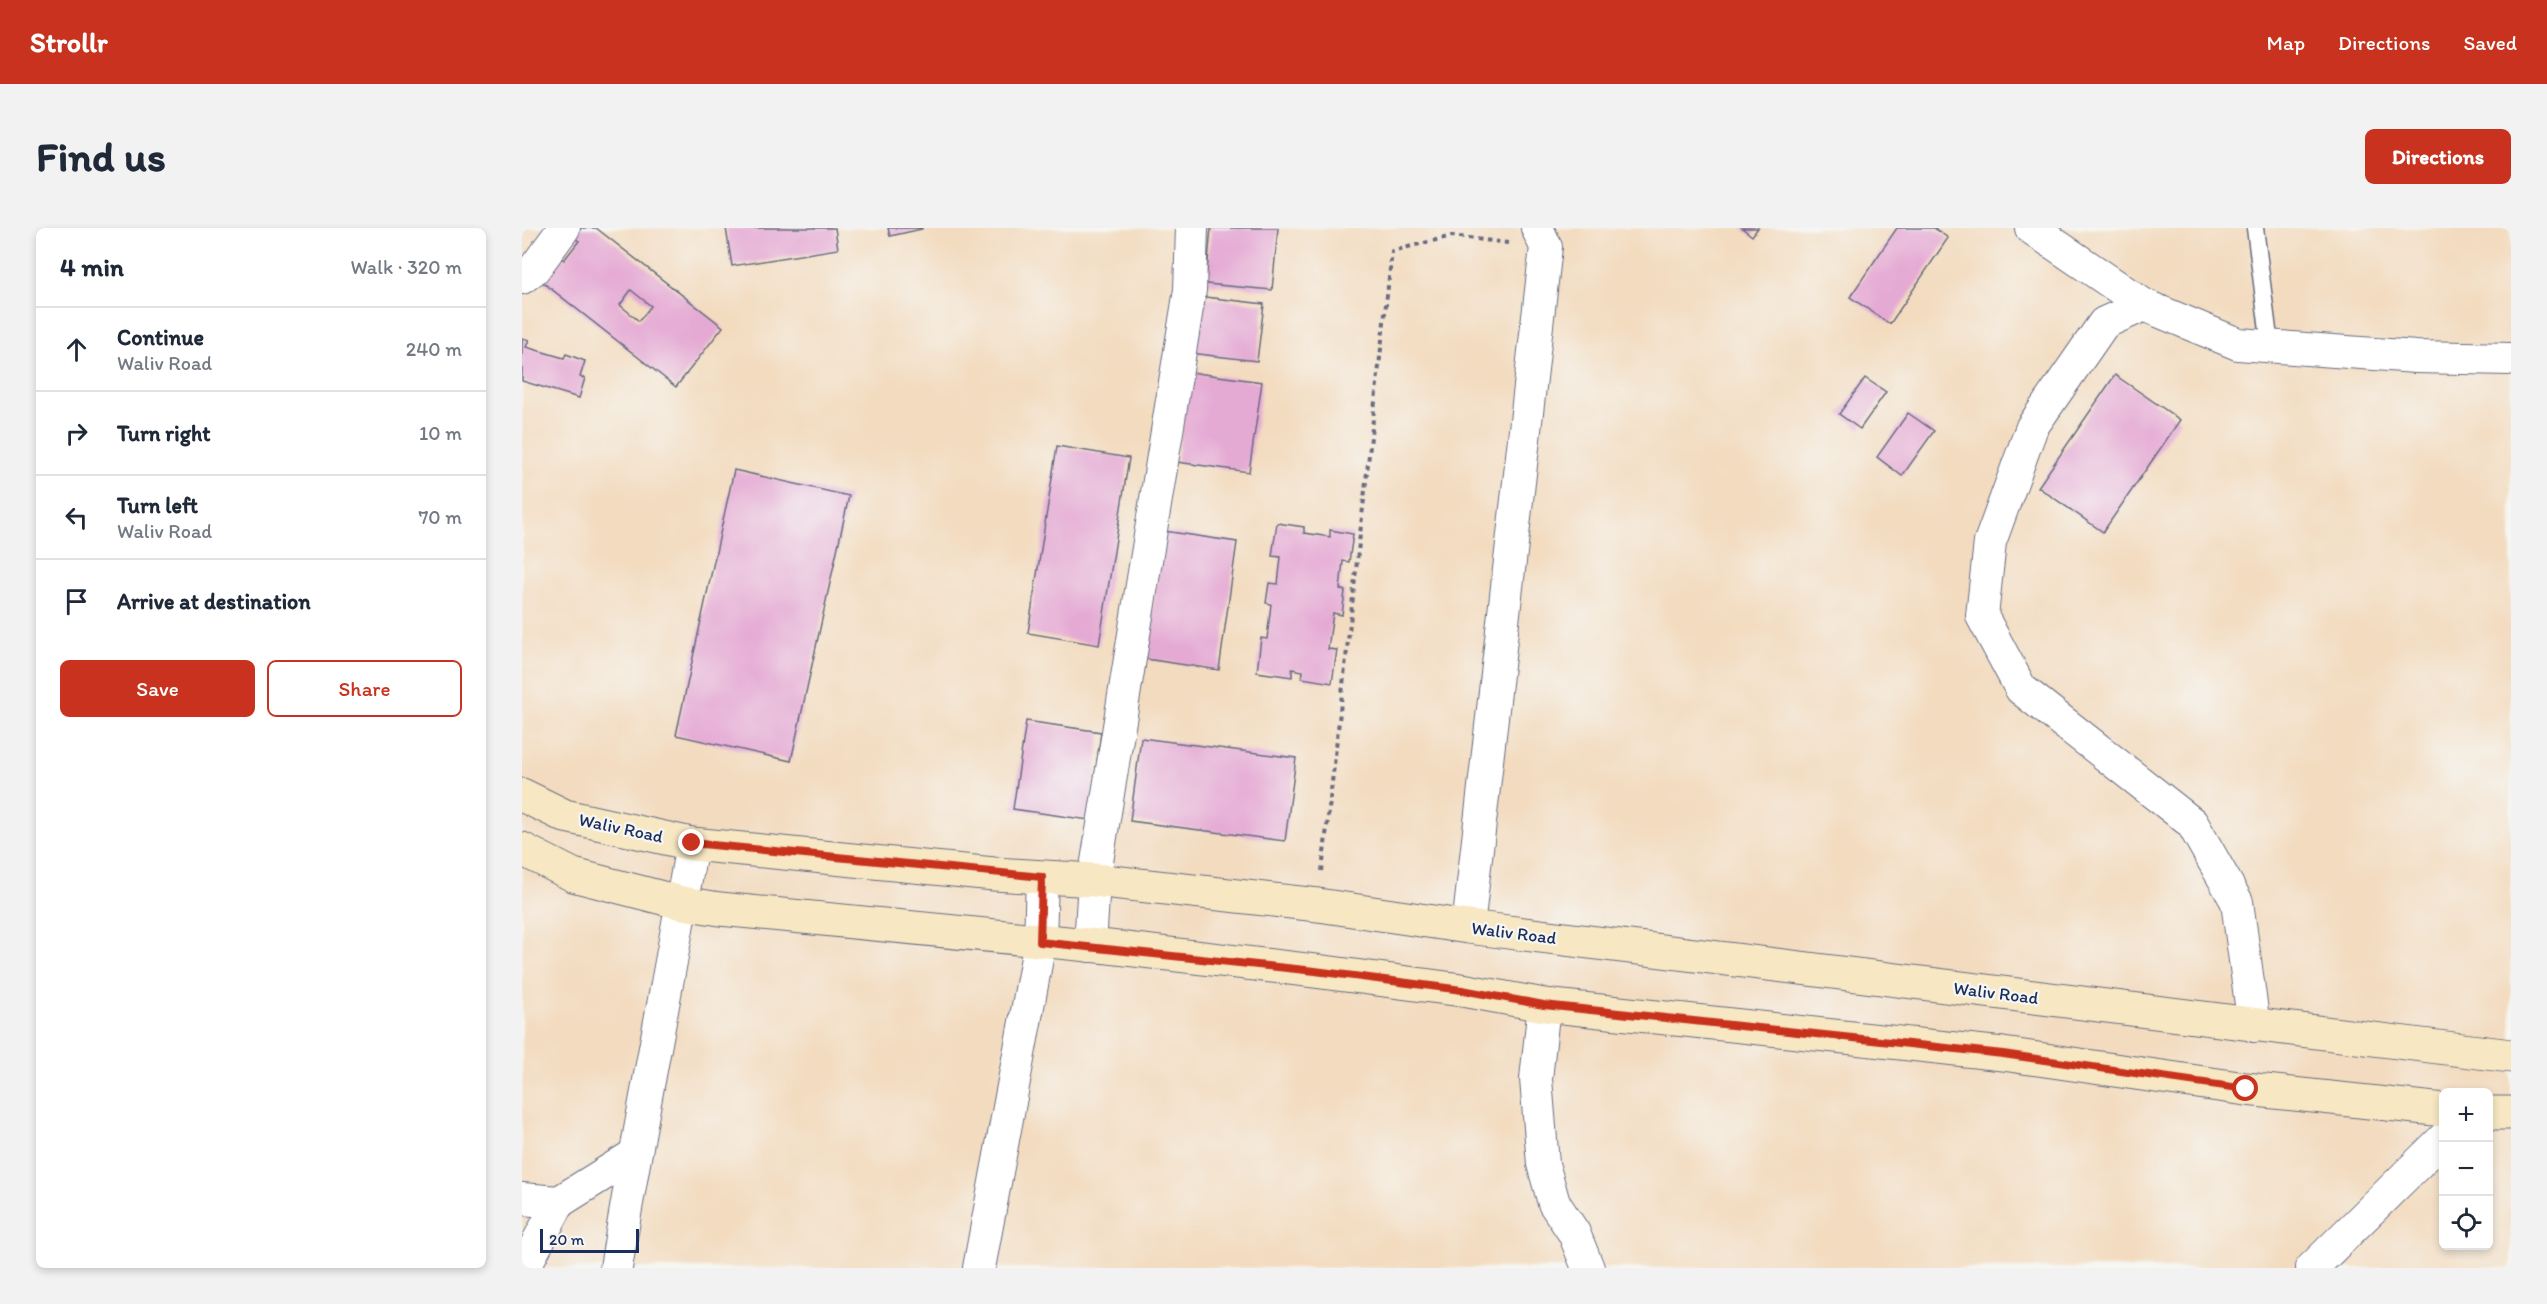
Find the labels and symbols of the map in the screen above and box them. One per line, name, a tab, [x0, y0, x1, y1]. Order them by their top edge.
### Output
street label: Waliv Road	[577, 808, 665, 848]
route end	[678, 829, 704, 855]
street label: Waliv Road	[1470, 917, 1558, 949]
street label: Waliv Road	[1952, 977, 2040, 1009]
route start	[2232, 1075, 2258, 1101]
scale bar	[540, 1226, 639, 1254]

